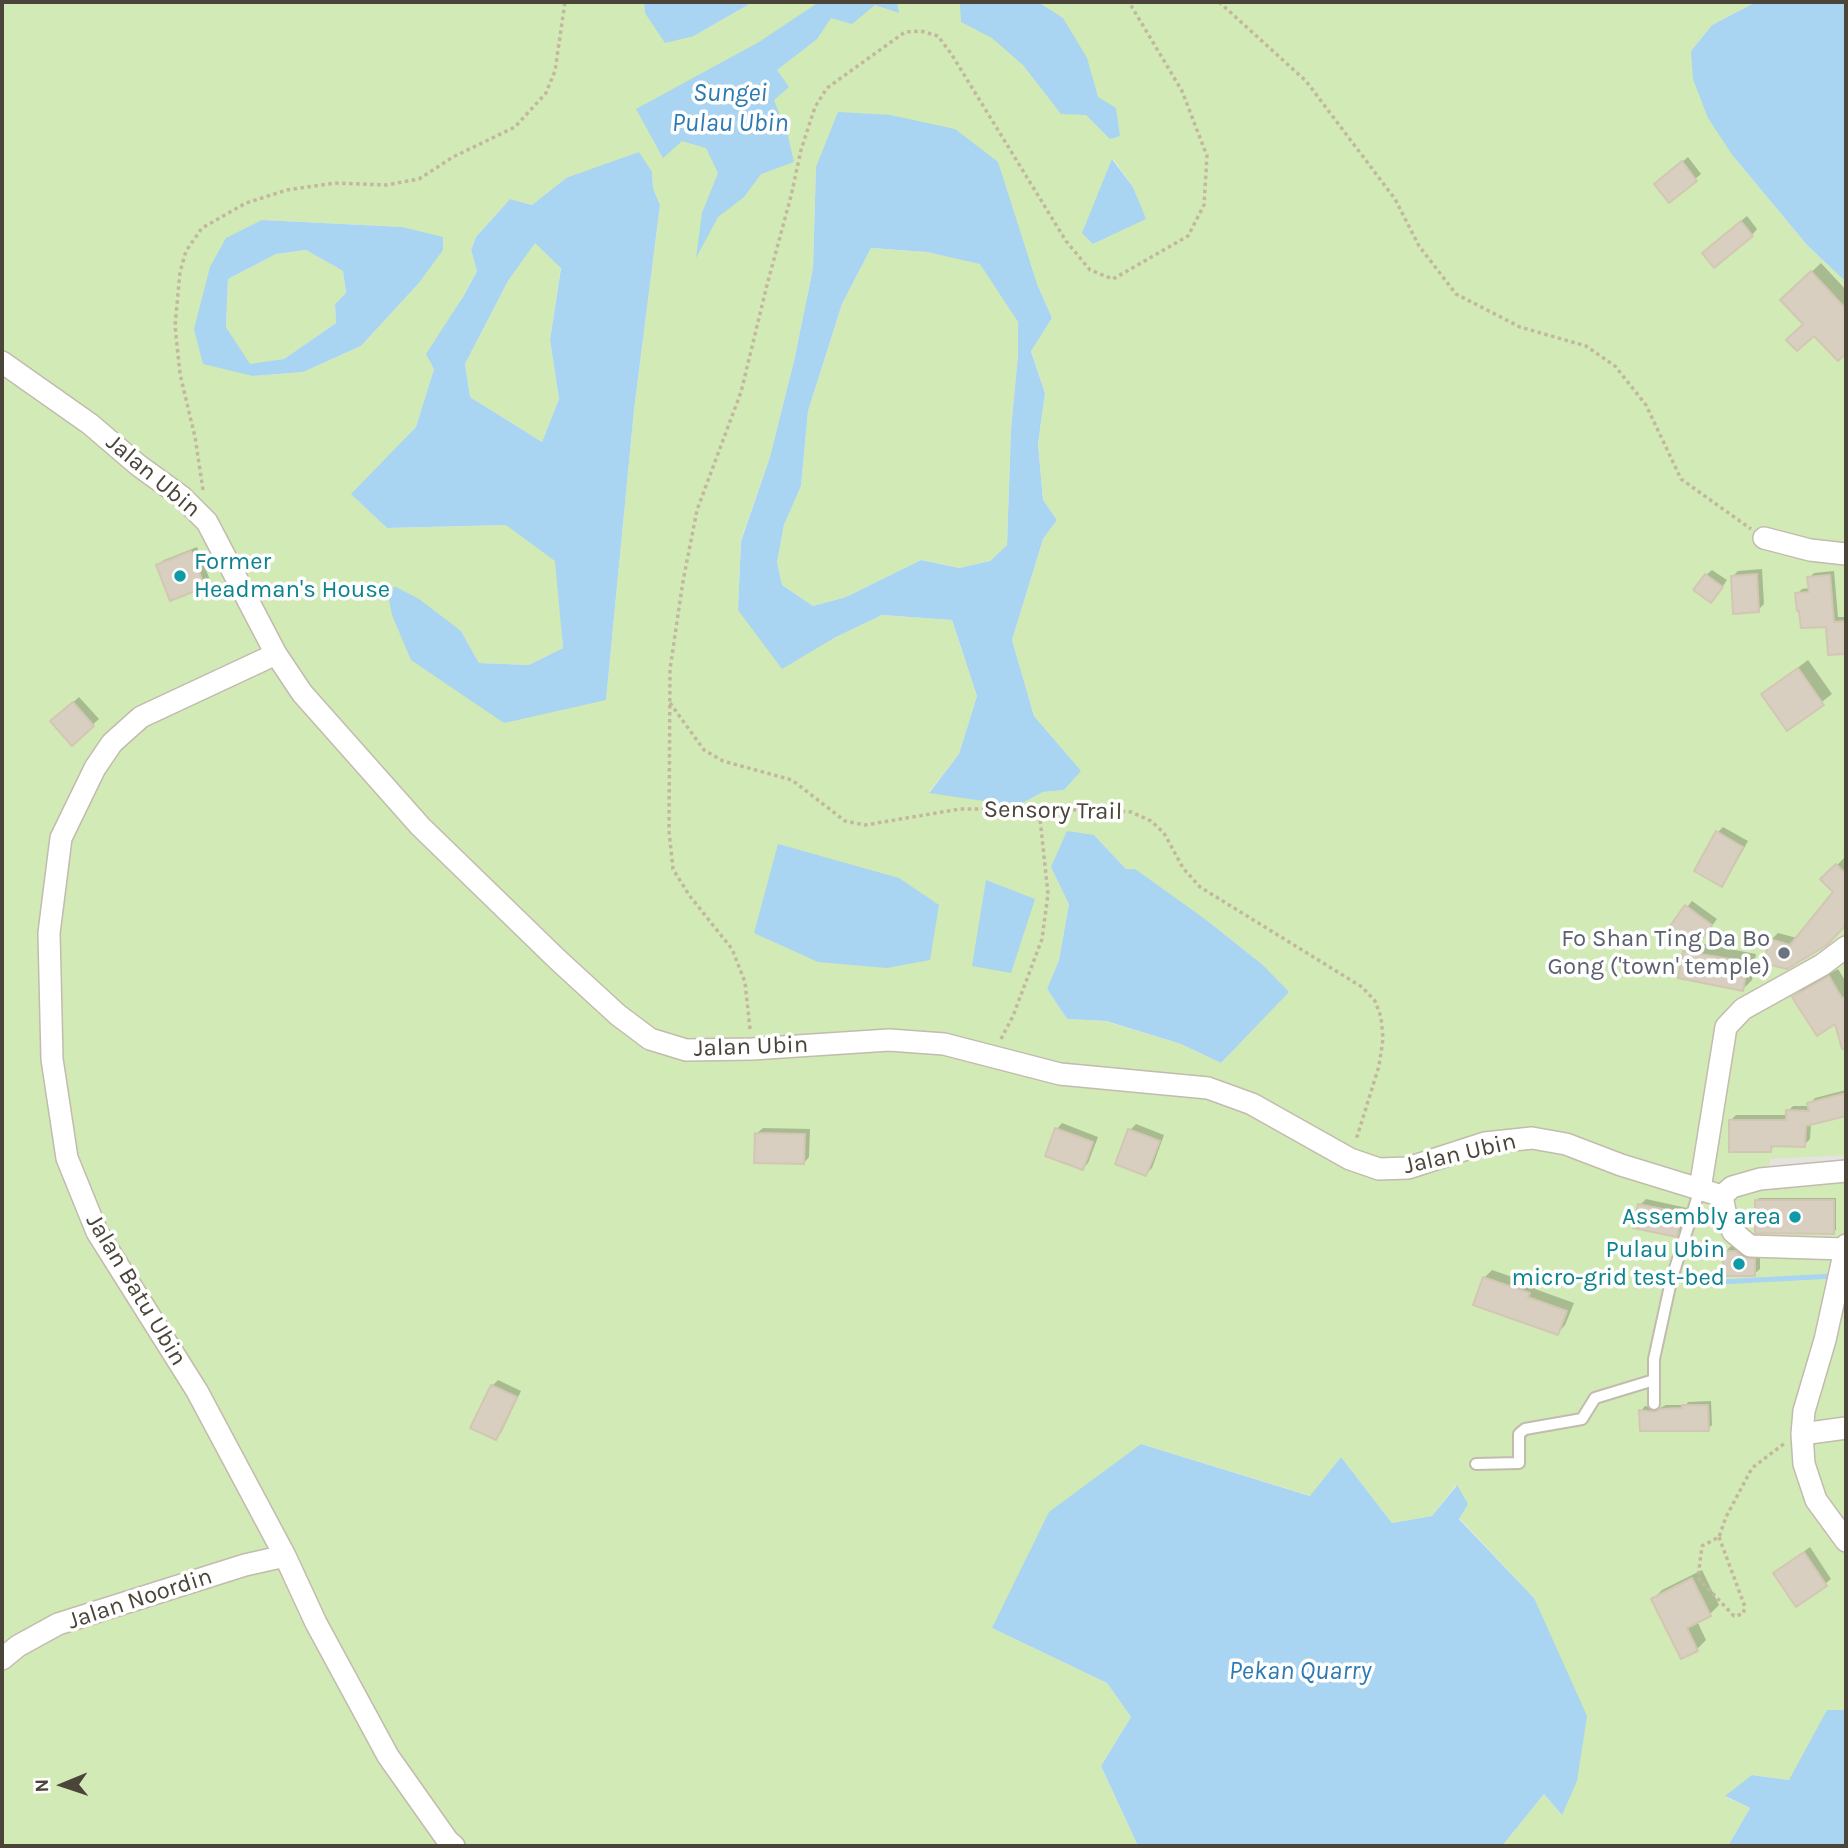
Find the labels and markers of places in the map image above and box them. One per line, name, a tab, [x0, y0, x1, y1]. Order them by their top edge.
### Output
place label: Former Headman's House	[194, 548, 390, 604]
marker: Former Headman's House	[172, 568, 188, 584]
place label: Fo Shan Ting Da Bo Gong ('town' temple)	[1548, 925, 1770, 981]
marker: Fo Shan Ting Da Bo Gong ('town' temple)	[1776, 945, 1792, 961]
place label: Assembly area	[1622, 1203, 1781, 1231]
marker: Assembly area	[1787, 1209, 1803, 1225]
place label: Pulau Ubin micro-grid test-bed	[1511, 1236, 1725, 1292]
marker: Pulau Ubin micro-grid test-bed	[1731, 1256, 1747, 1272]

